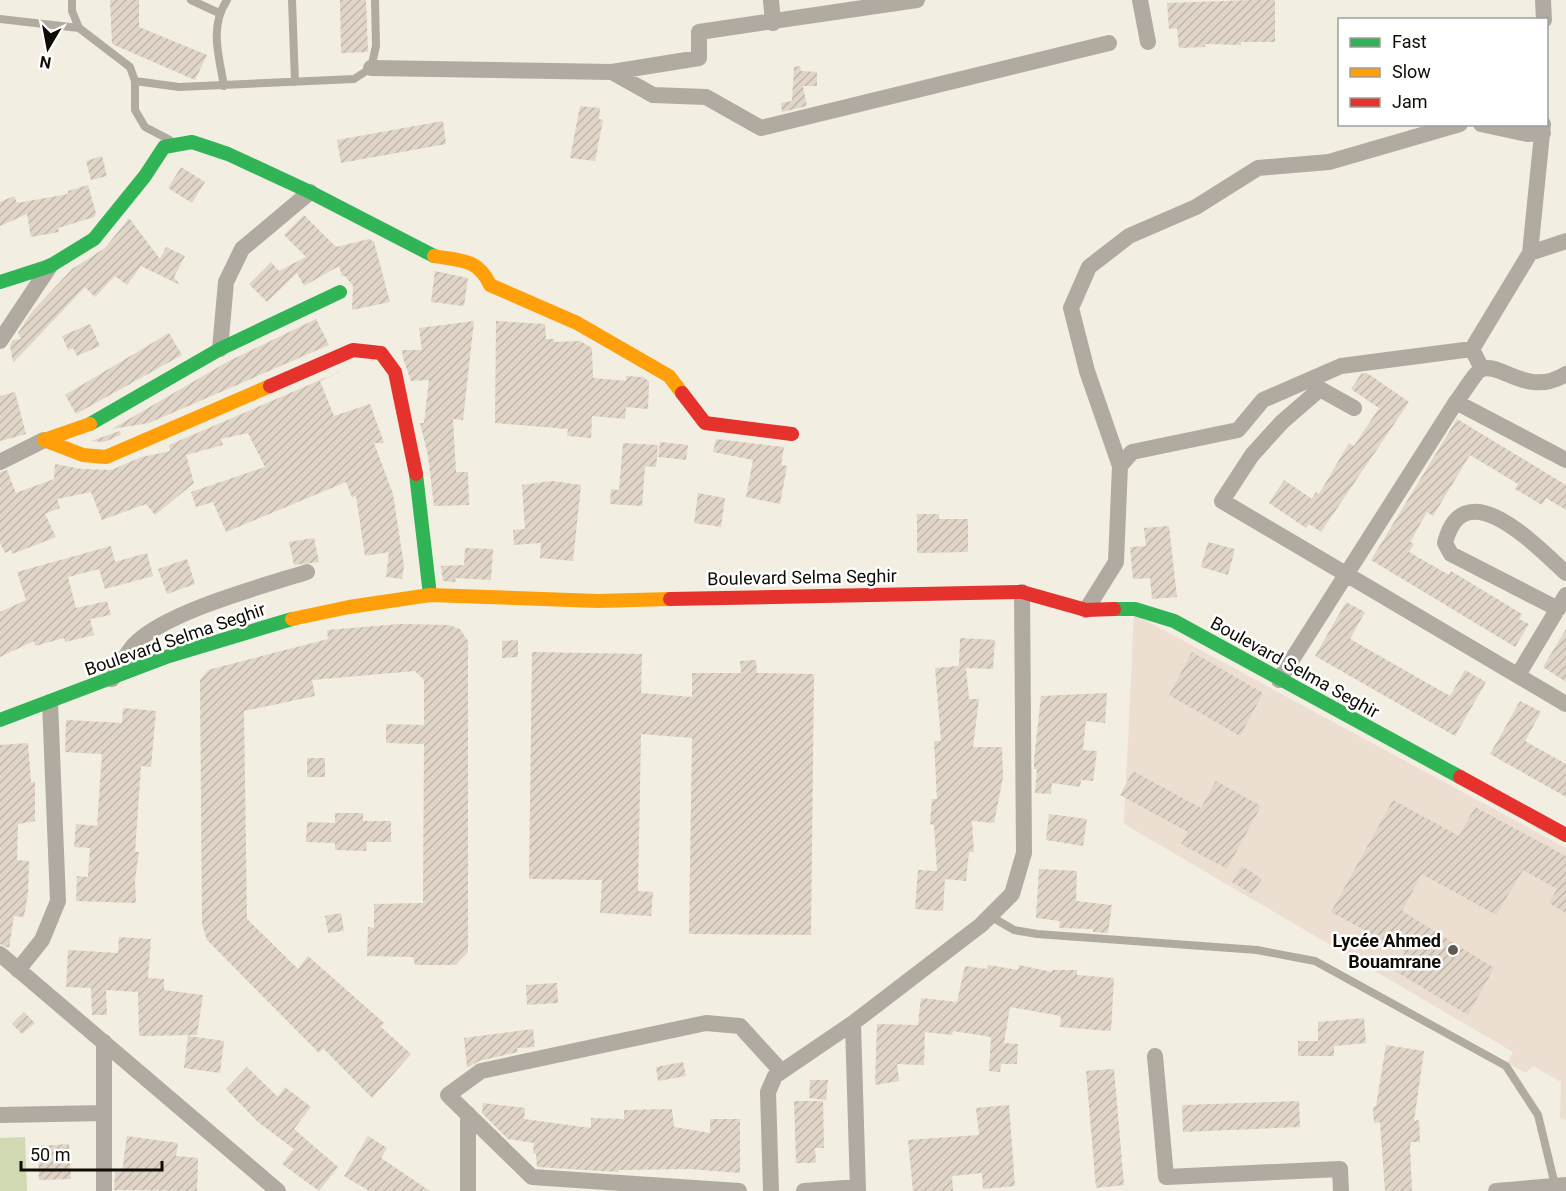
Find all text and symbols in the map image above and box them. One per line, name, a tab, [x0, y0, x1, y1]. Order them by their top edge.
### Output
north arrow	[18, 18, 78, 78]
legend	[1338, 18, 1548, 126]
text: Fast	[1392, 31, 1427, 52]
text: N	[38, 52, 53, 73]
text: Slow	[1392, 61, 1431, 82]
text: Jam	[1392, 91, 1428, 112]
street label: Boulevard Selma Seghir	[707, 565, 897, 589]
street label: Boulevard Selma Seghir	[82, 598, 268, 680]
street label: Boulevard Selma Seghir	[1207, 612, 1383, 722]
place label: Lycée Ahmed Bouamrane	[1333, 930, 1441, 972]
marker: Lycée Ahmed Bouamrane	[1446, 943, 1460, 957]
scale bar	[21, 1134, 162, 1172]
text: 50 m	[30, 1144, 70, 1165]

